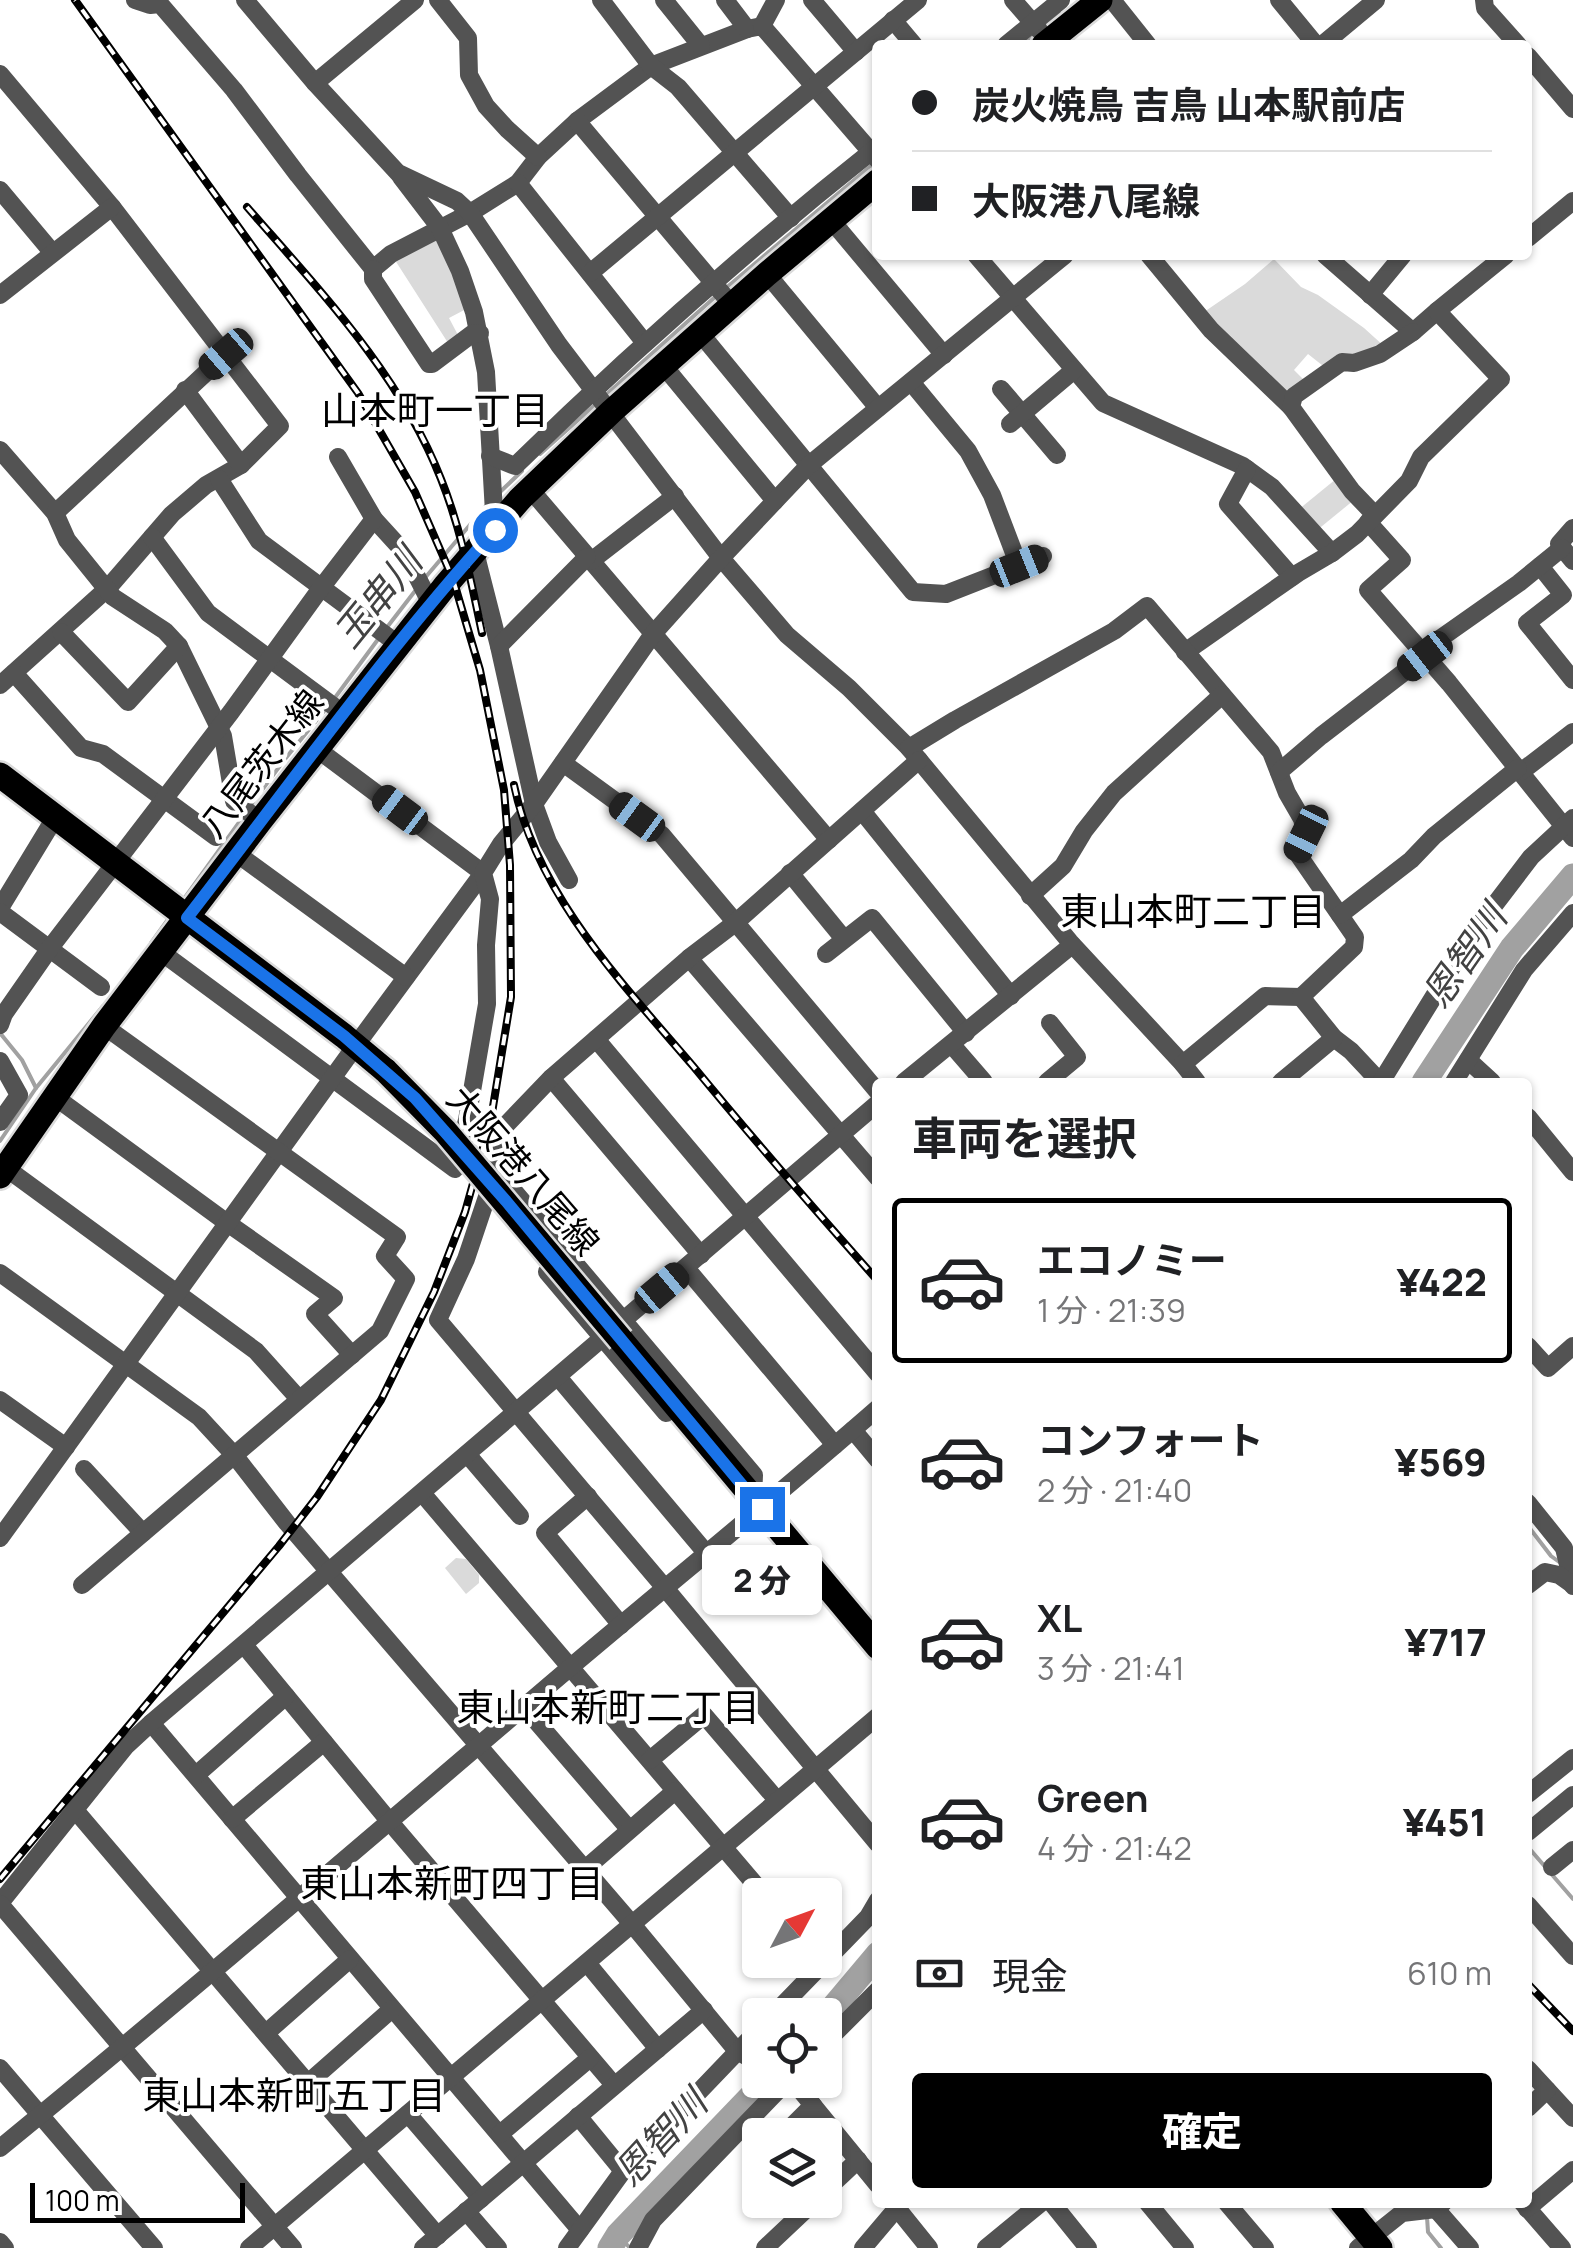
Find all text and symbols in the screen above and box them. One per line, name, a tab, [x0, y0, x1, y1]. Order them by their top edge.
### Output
text: 炭火焼鳥 吉鳥 山本駅前店	[972, 78, 1405, 130]
text: 大阪港八尾線	[972, 174, 1200, 226]
car	[194, 323, 258, 385]
district label: 山本町一丁目	[321, 383, 549, 435]
route start	[473, 508, 518, 553]
water label: 玉串川	[320, 533, 435, 657]
car	[986, 541, 1052, 591]
car	[1392, 626, 1458, 686]
street label: 八尾茨木線	[188, 680, 334, 847]
car	[367, 780, 433, 840]
car	[604, 787, 670, 847]
car	[1279, 800, 1333, 868]
district label: 東山本町二丁目	[1060, 884, 1326, 936]
water label: 恩智川	[1409, 890, 1520, 1016]
street label: 大阪港八尾線	[437, 1075, 611, 1265]
text: 車両を選択	[912, 1107, 1137, 1169]
text: エコノミー	[1037, 1233, 1227, 1285]
icon: car	[917, 1236, 1007, 1326]
text: ¥422	[1396, 1255, 1487, 1307]
car	[629, 1257, 695, 1319]
text: 1 分 · 21:39	[1037, 1288, 1186, 1332]
text: コンフォート	[1037, 1413, 1264, 1465]
icon: car	[917, 1416, 1007, 1506]
text: ¥569	[1395, 1435, 1487, 1487]
text: 2 分 · 21:40	[1037, 1468, 1192, 1512]
route end	[740, 1487, 785, 1532]
callout: 2 分	[702, 1544, 822, 1614]
text: 2 分	[733, 1558, 791, 1602]
text: XL	[1037, 1591, 1082, 1643]
icon: car	[917, 1596, 1007, 1686]
text: ¥717	[1404, 1615, 1487, 1667]
text: 3 分 · 21:41	[1037, 1646, 1185, 1690]
district label: 東山本新町二丁目	[456, 1680, 760, 1732]
text: Green	[1037, 1771, 1149, 1823]
icon: car	[917, 1776, 1007, 1866]
text: ¥451	[1403, 1795, 1487, 1847]
text: 4 分 · 21:42	[1037, 1826, 1192, 1870]
district label: 東山本新町四丁目	[300, 1856, 604, 1908]
north arrow	[742, 1878, 842, 1978]
map controls	[742, 1878, 842, 2218]
icon: cash	[912, 1946, 967, 2001]
text: 現金	[992, 1949, 1068, 2001]
text: 610 m	[1407, 1951, 1492, 1995]
button: locate	[742, 1998, 842, 2098]
district label: 東山本新町五丁目	[142, 2068, 446, 2120]
button: 確定	[912, 2073, 1492, 2188]
water label: 恩智川	[602, 2074, 720, 2196]
button: layers	[742, 2118, 842, 2218]
scale bar	[30, 2178, 245, 2222]
text: 100 m	[45, 2181, 119, 2219]

